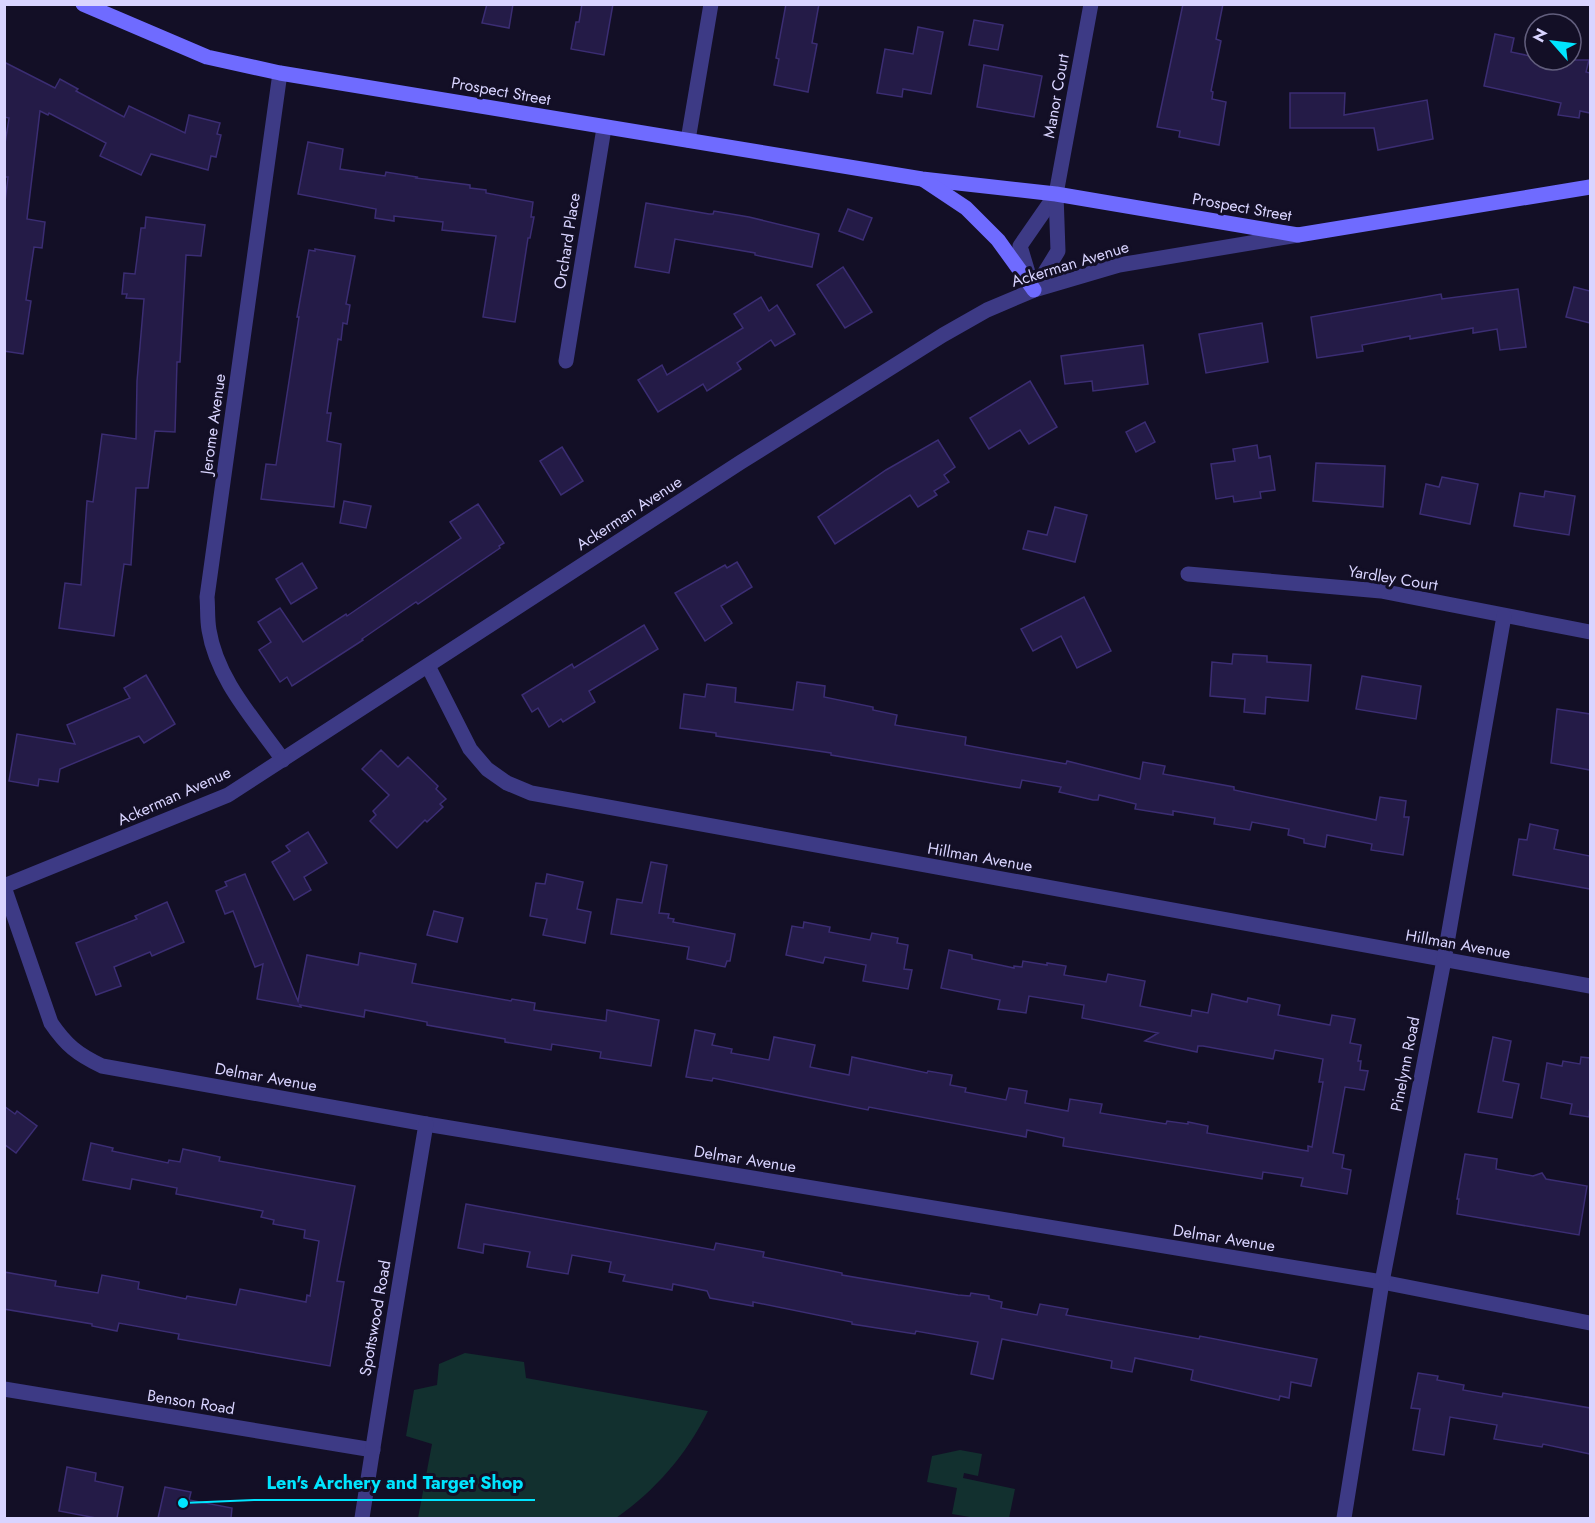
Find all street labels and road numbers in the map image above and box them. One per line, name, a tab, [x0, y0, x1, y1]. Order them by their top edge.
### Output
street label: Manor Court	[1037, 52, 1075, 140]
street label: Prospect Street	[449, 71, 553, 111]
street label: Prospect Street	[1190, 187, 1294, 227]
street label: Orchard Place	[548, 191, 586, 291]
street label: Ackerman Avenue	[1008, 235, 1132, 293]
street label: Jerome Avenue	[194, 372, 231, 478]
street label: Ackerman Avenue	[572, 470, 686, 556]
street label: Yardley Court	[1346, 560, 1440, 596]
street label: Ackerman Avenue	[114, 761, 234, 831]
street label: Hillman Avenue	[926, 836, 1034, 878]
street label: Hillman Avenue	[1404, 923, 1512, 965]
street label: Pinelynn Road	[1385, 1014, 1425, 1114]
street label: Delmar Avenue	[213, 1057, 319, 1097]
street label: Delmar Avenue	[692, 1140, 798, 1178]
street label: Delmar Avenue	[1171, 1219, 1277, 1257]
street label: Spottswood Road	[353, 1258, 397, 1378]
street label: Benson Road	[146, 1384, 236, 1420]

